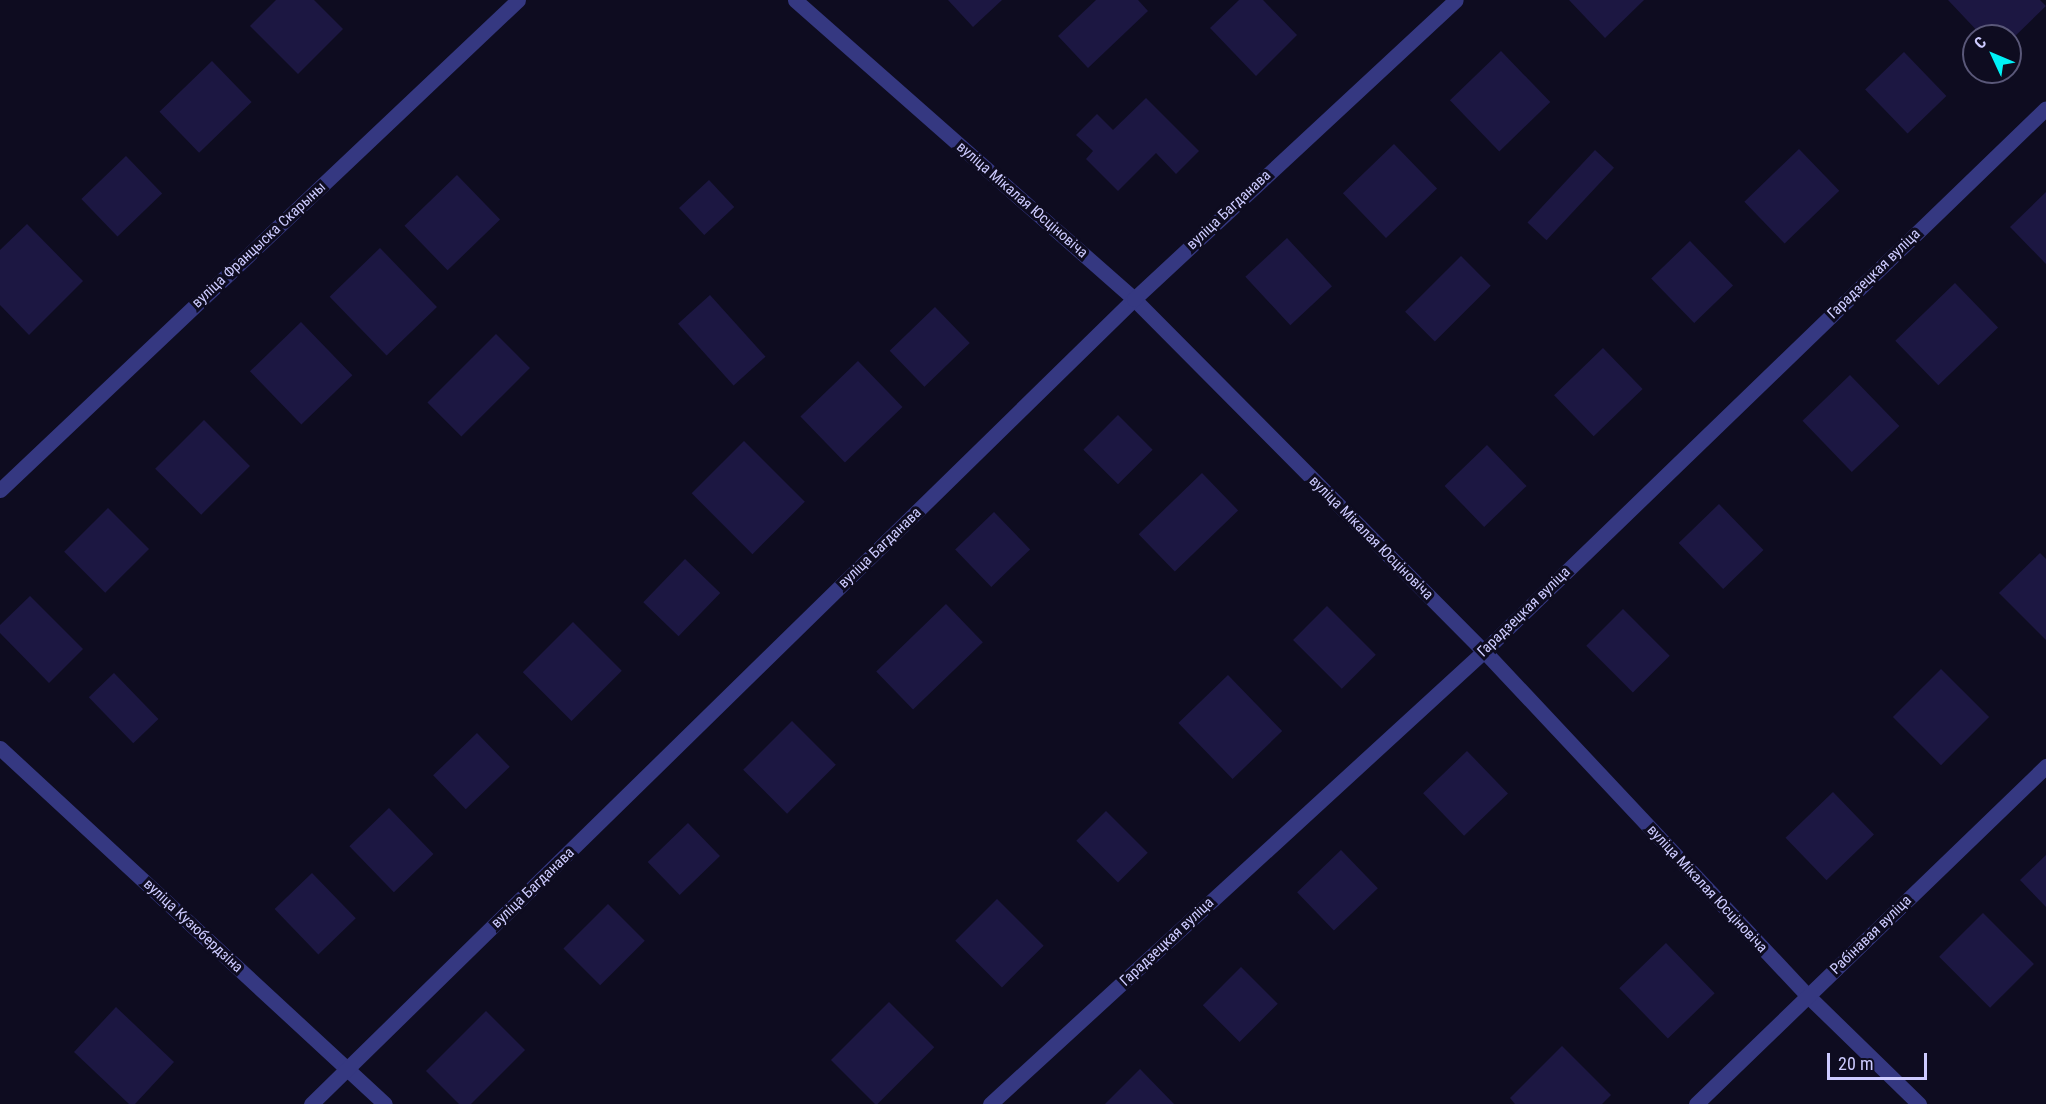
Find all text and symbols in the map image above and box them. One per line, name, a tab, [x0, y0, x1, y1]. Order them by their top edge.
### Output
north arrow	[1962, 24, 2022, 84]
text: С	[1970, 33, 1990, 52]
street label: вуліца Мікалая Юсціновіча	[953, 138, 1091, 262]
street label: вуліца Багданава	[1183, 166, 1275, 254]
street label: вуліца Францыска Скарыны	[188, 178, 330, 312]
street label: Гарадзецкая вуліца	[1824, 225, 1924, 323]
street label: вуліца Мікалая Юсціновіча	[1305, 472, 1437, 604]
street label: вуліца Багданава	[835, 504, 925, 592]
street label: Гарадзецкая вуліца	[1474, 563, 1574, 661]
street label: вуліца Мікалая Юсціновіча	[1643, 821, 1771, 957]
street label: вуліца Багданава	[488, 844, 578, 932]
street label: вуліца Кузюбердзіна	[140, 875, 246, 977]
street label: Рабінавая вуліца	[1827, 892, 1915, 978]
street label: Гарадзецкая вуліца	[1116, 894, 1218, 990]
scale bar	[1830, 1041, 1930, 1079]
text: 20 m	[1838, 1053, 1873, 1074]

